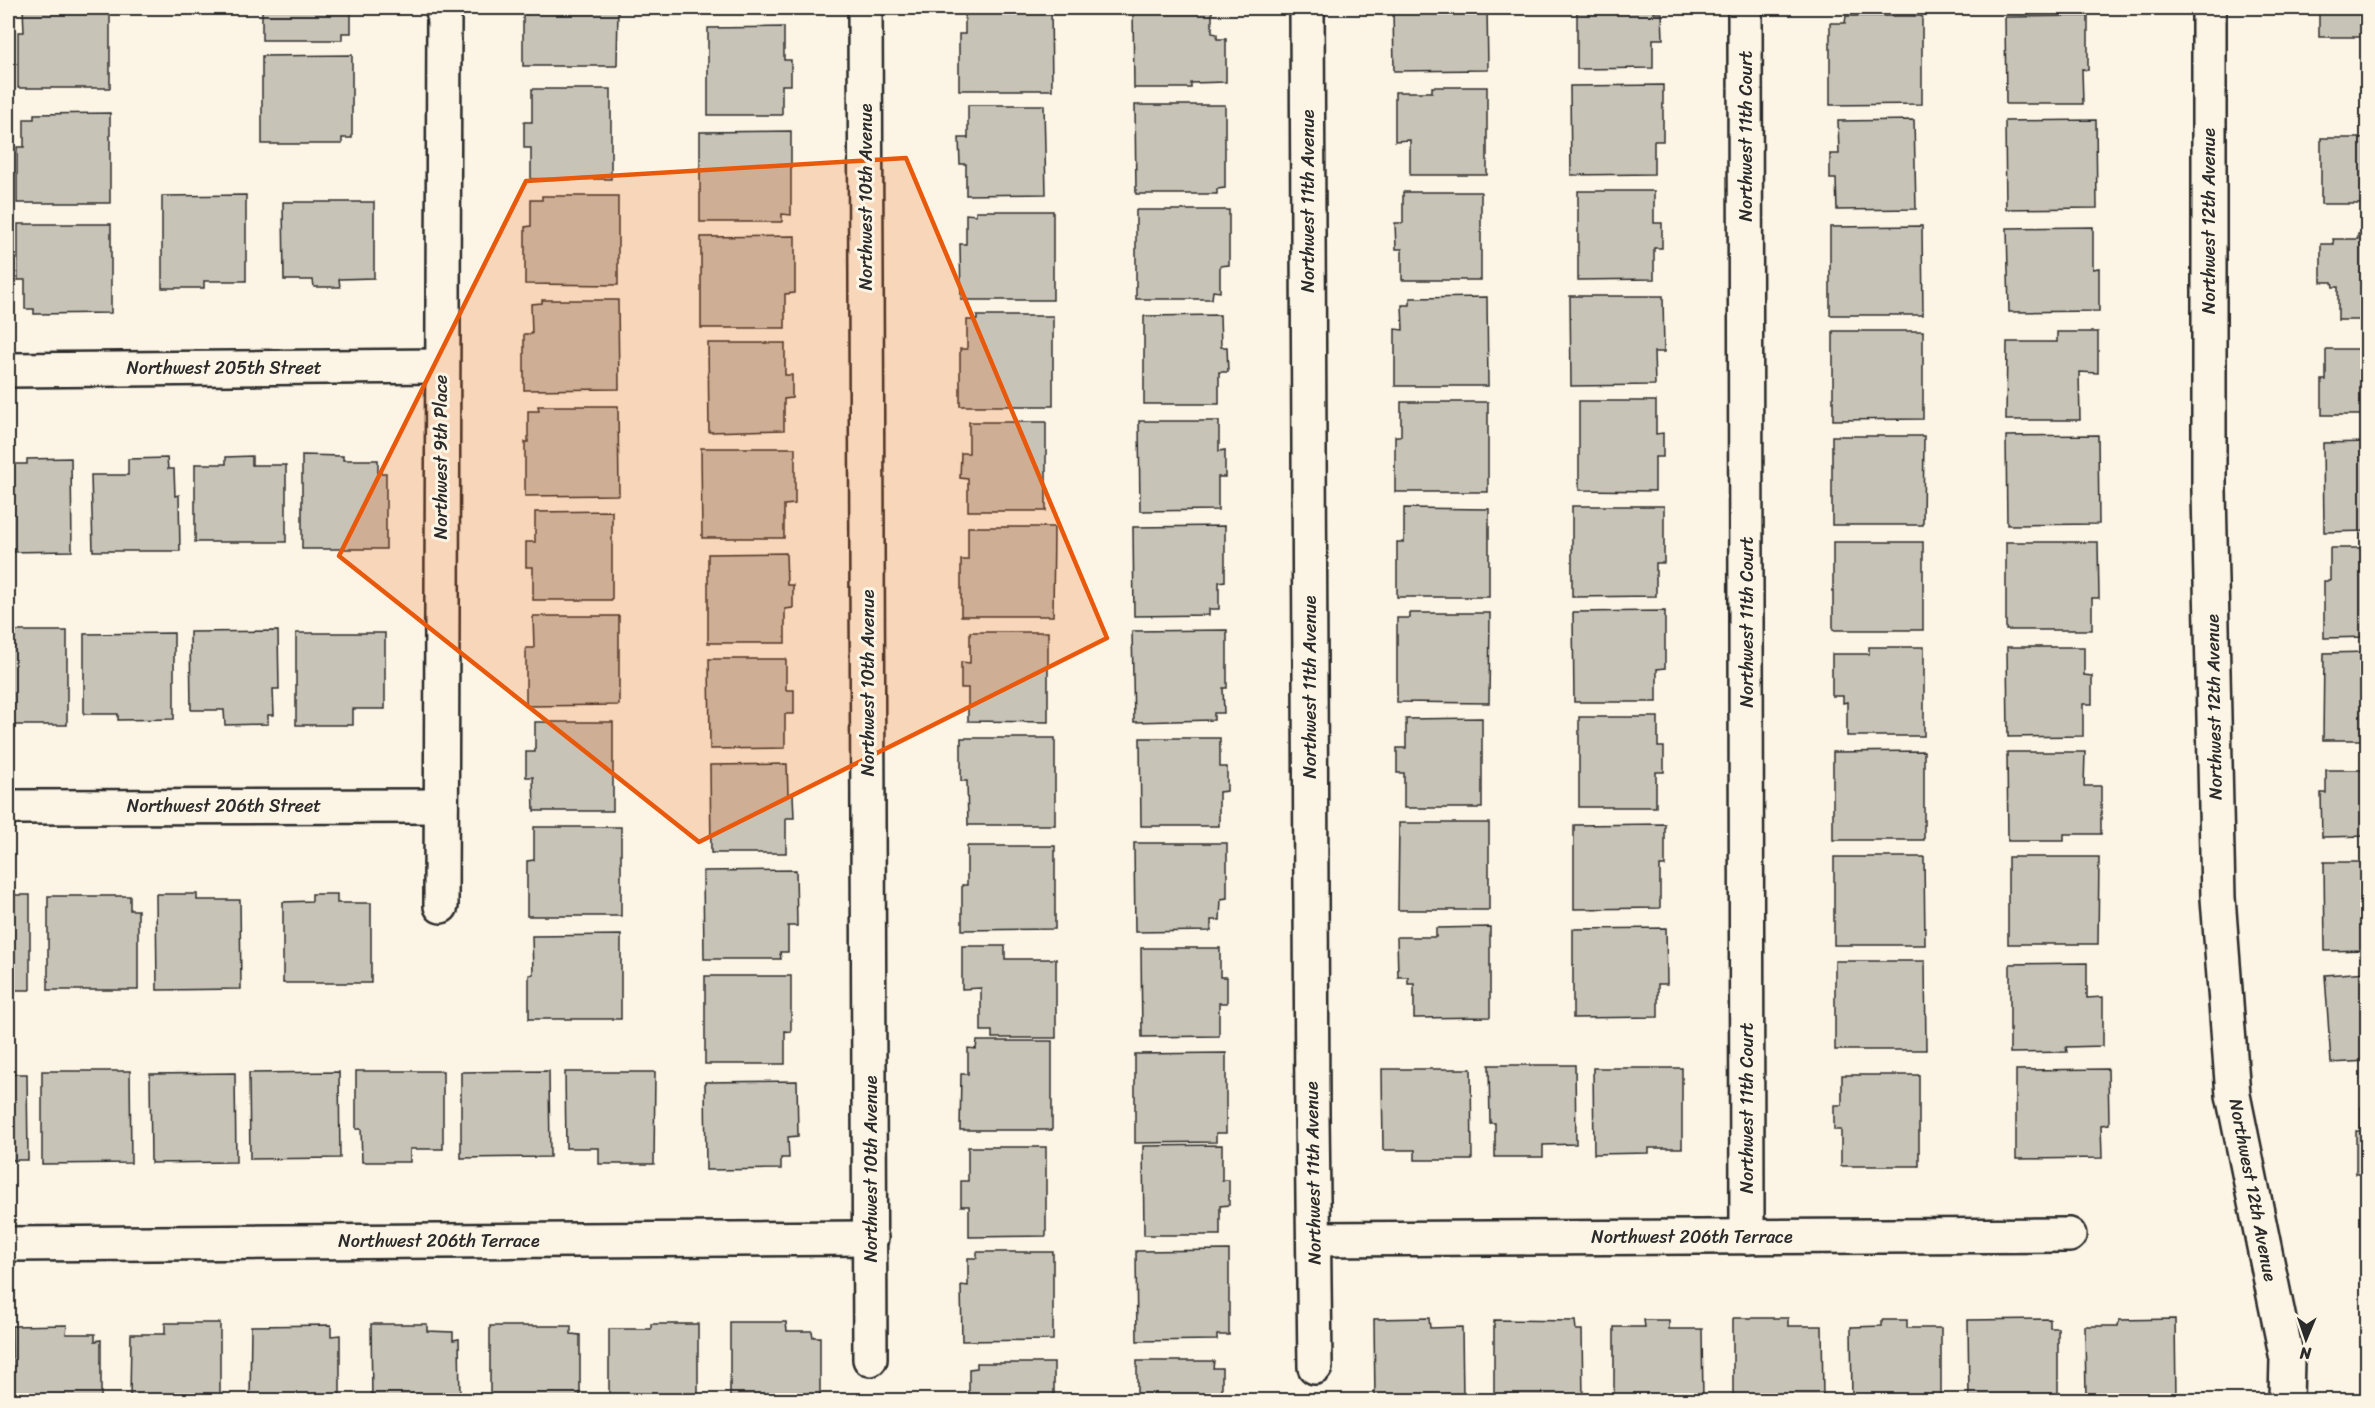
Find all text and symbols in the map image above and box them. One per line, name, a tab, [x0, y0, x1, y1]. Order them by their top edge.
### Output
street label: Northwest 11th Court	[1730, 50, 1762, 221]
street label: Northwest 10th Avenue	[850, 103, 882, 290]
street label: Northwest 11th Avenue	[1292, 109, 1324, 293]
street label: Northwest 12th Avenue	[2193, 128, 2225, 314]
street label: Northwest 205th Street	[126, 352, 322, 384]
street label: Northwest 9th Place	[425, 375, 457, 539]
street label: Northwest 11th Court	[1731, 536, 1763, 707]
street label: Northwest 10th Avenue	[852, 589, 884, 776]
street label: Northwest 11th Avenue	[1294, 595, 1326, 779]
street label: Northwest 12th Avenue	[2196, 614, 2232, 800]
street label: Northwest 206th Street	[127, 790, 321, 822]
street label: Northwest 11th Court	[1731, 1022, 1763, 1193]
street label: Northwest 10th Avenue	[855, 1075, 887, 1262]
street label: Northwest 11th Avenue	[1295, 1081, 1331, 1265]
street label: Northwest 12th Avenue	[2220, 1096, 2286, 1285]
street label: Northwest 206th Terrace	[1591, 1221, 1793, 1253]
street label: Northwest 206th Terrace	[338, 1225, 540, 1257]
north arrow	[2276, 1309, 2336, 1369]
text: N	[2299, 1339, 2313, 1368]

